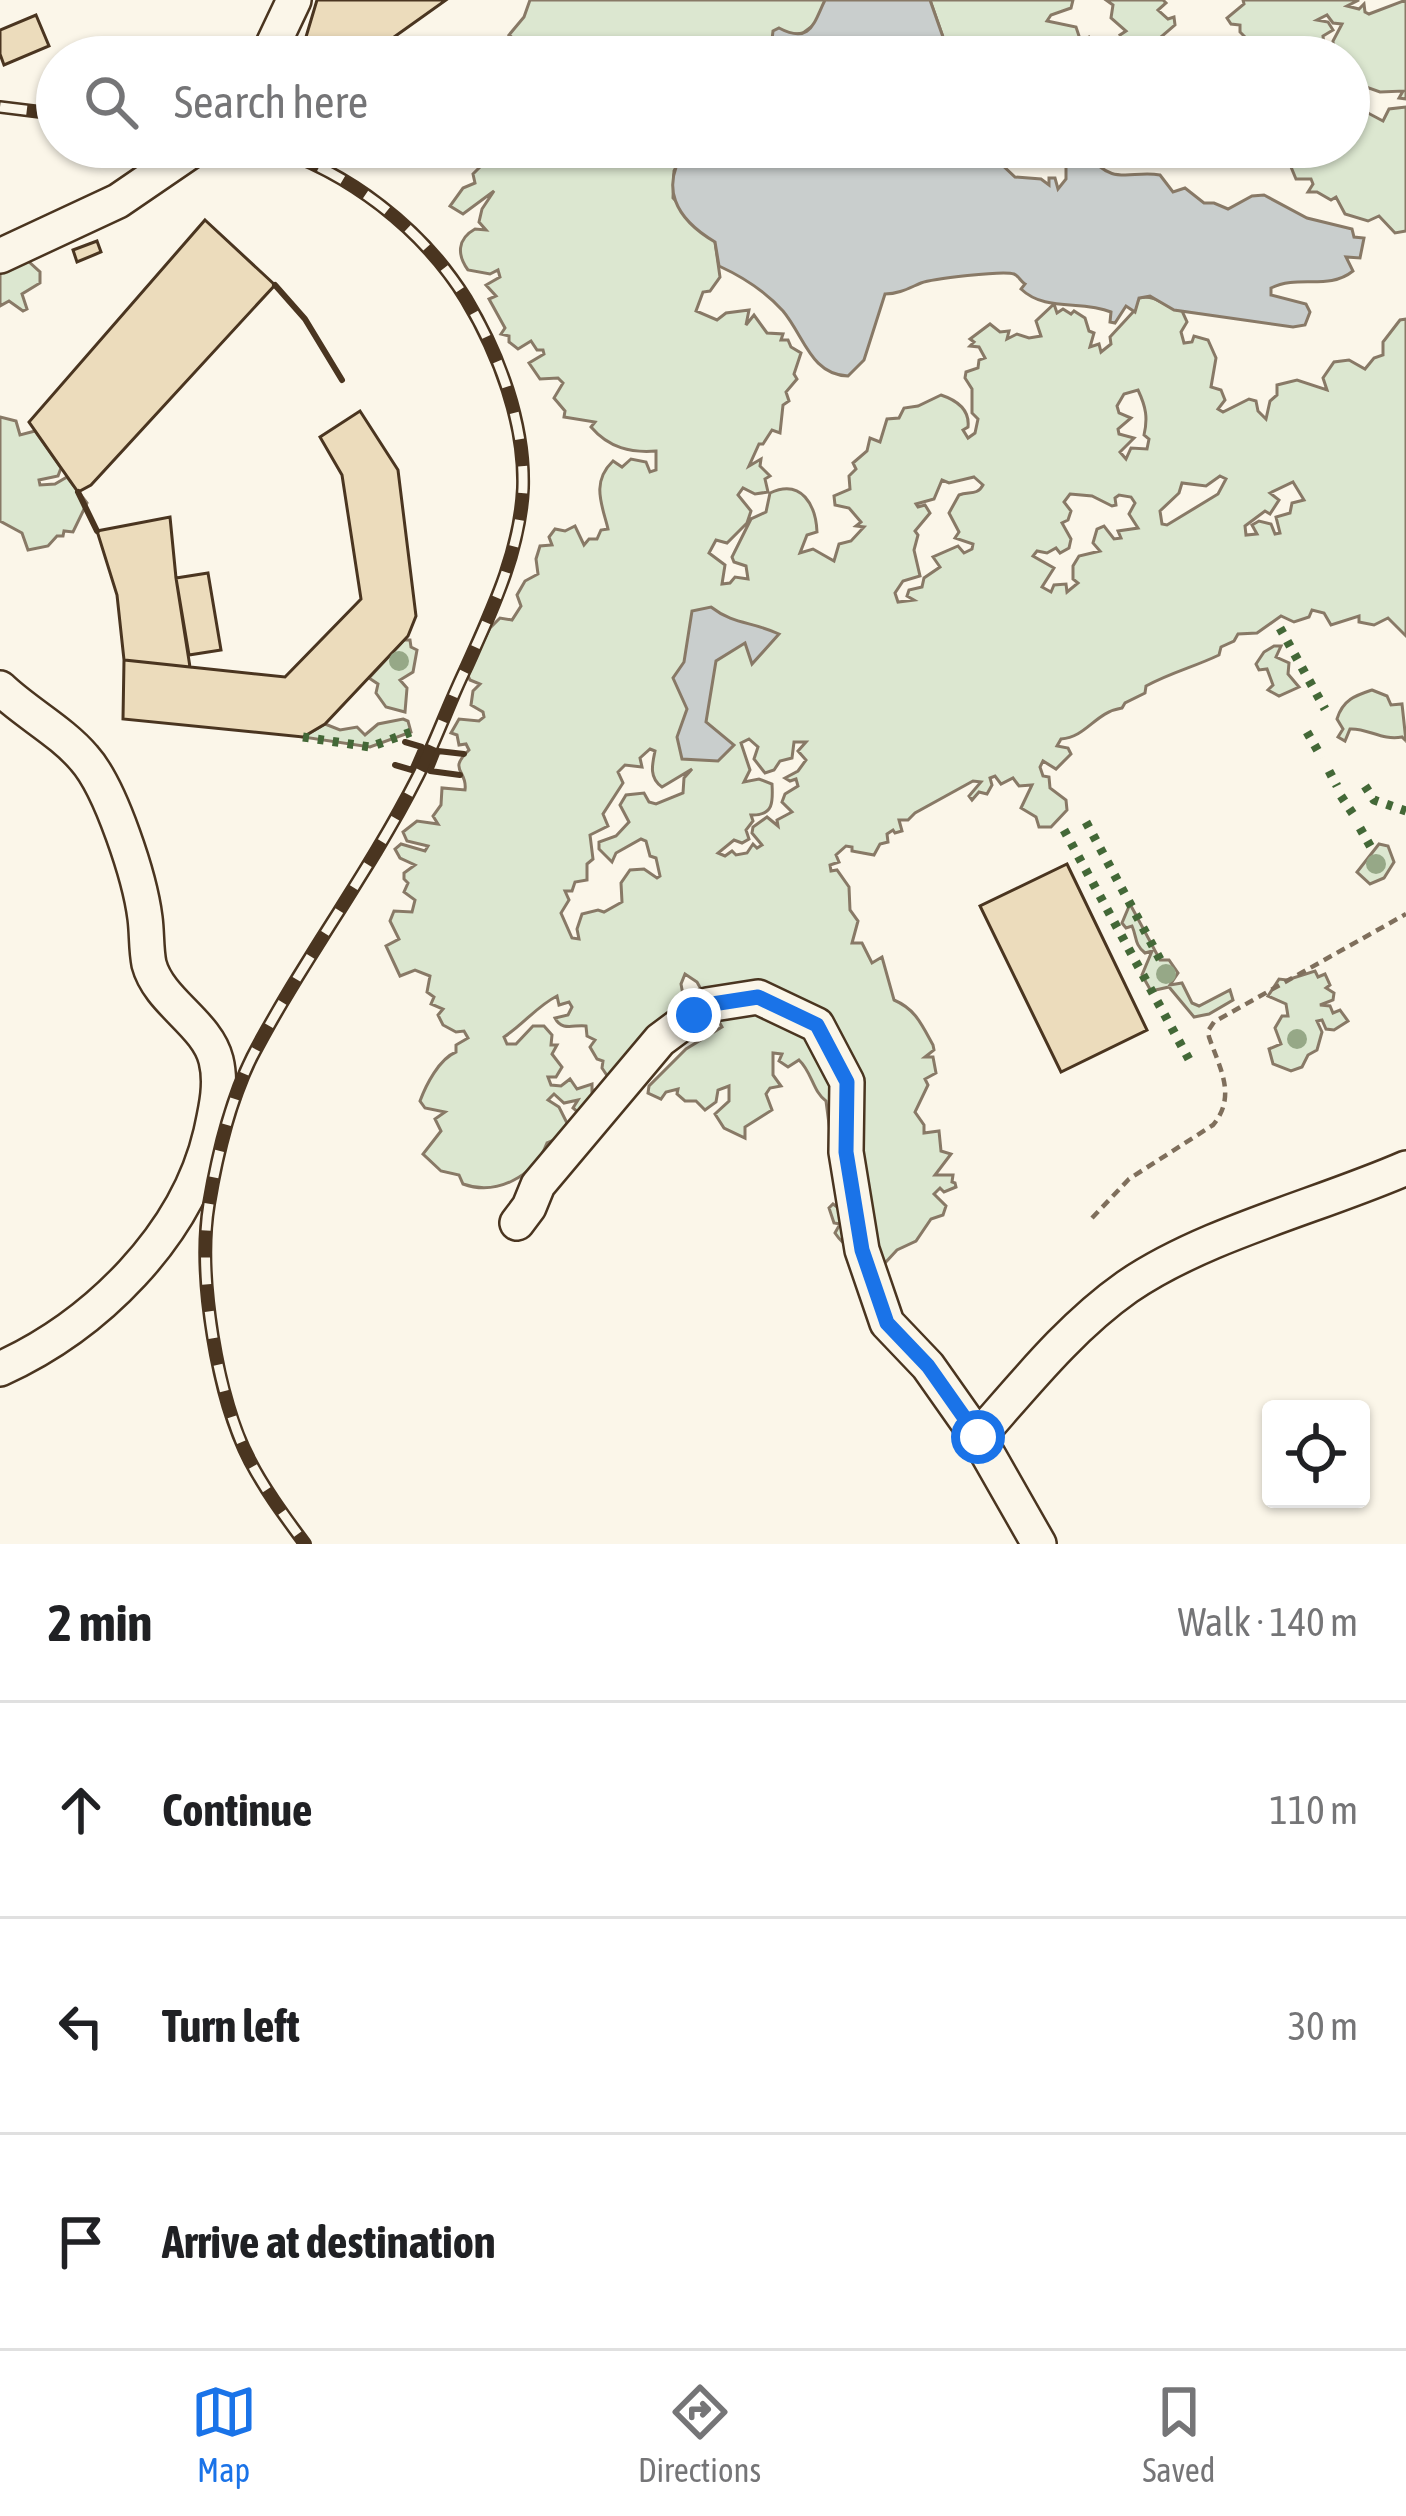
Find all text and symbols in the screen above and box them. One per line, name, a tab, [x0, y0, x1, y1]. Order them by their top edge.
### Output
search box	[36, 36, 1370, 168]
icon: search	[78, 69, 144, 135]
text: Search here	[174, 76, 368, 128]
route end	[667, 988, 721, 1042]
map controls	[1262, 1400, 1370, 1508]
button: locate	[1262, 1400, 1370, 1508]
route start	[951, 1410, 1005, 1464]
text: 2 min	[48, 1593, 152, 1652]
text: Walk · 140 m	[1178, 1600, 1358, 1644]
icon: ahead	[48, 1777, 114, 1843]
text: Continue	[162, 1784, 313, 1836]
text: 110 m	[1270, 1788, 1358, 1832]
icon: left	[48, 1993, 114, 2059]
text: Turn left	[162, 2000, 300, 2052]
text: 30 m	[1288, 2004, 1358, 2048]
icon: arrive	[48, 2209, 114, 2275]
text: Arrive at destination	[162, 2216, 496, 2268]
tab: Map	[191, 2379, 257, 2489]
tab: Directions	[638, 2379, 761, 2489]
tab: Saved	[1142, 2379, 1215, 2489]

